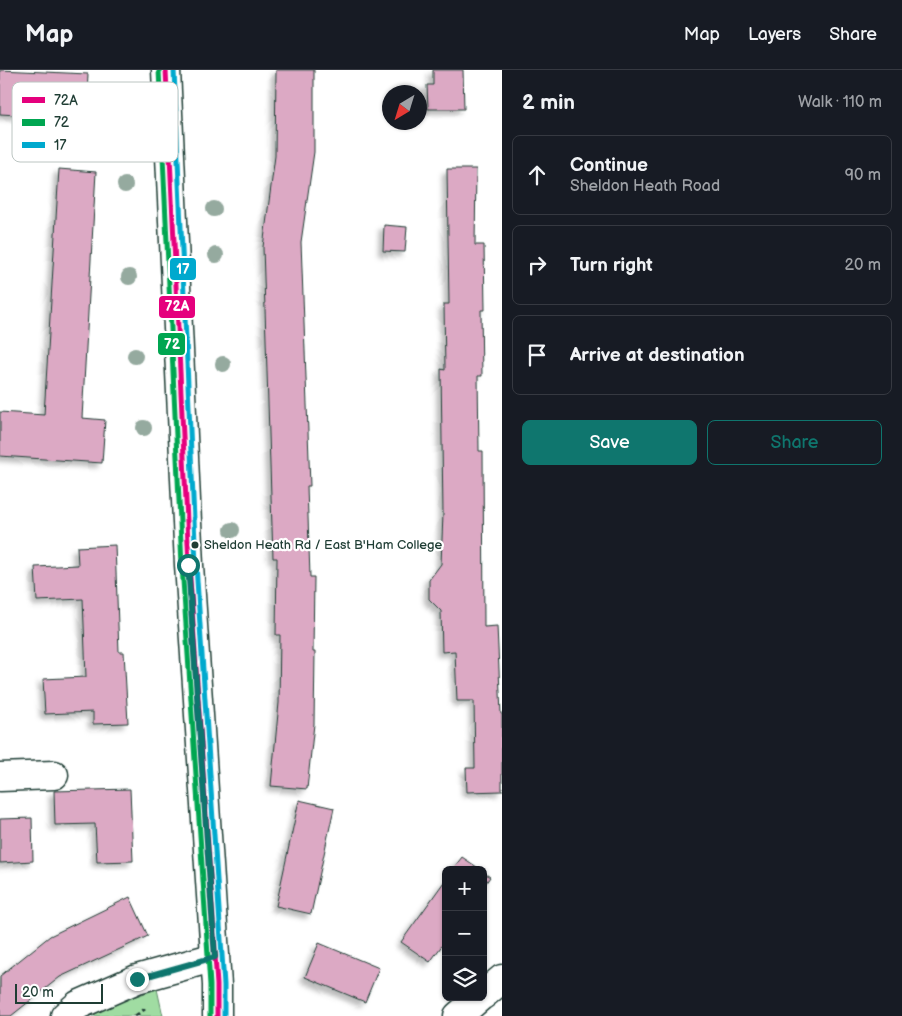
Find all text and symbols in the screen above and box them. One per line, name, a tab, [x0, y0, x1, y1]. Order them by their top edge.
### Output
text: Map	[25, 20, 73, 49]
text: Map	[684, 24, 720, 45]
text: Layers	[748, 24, 801, 45]
text: Share	[829, 24, 877, 45]
legend	[12, 82, 178, 162]
north arrow	[382, 85, 427, 130]
text: 2 min	[522, 90, 575, 115]
text: 72A	[54, 92, 78, 109]
text: Walk · 110 m	[798, 93, 882, 112]
text: 72	[54, 114, 70, 131]
text: 17	[54, 137, 66, 154]
text: Continue	[570, 154, 648, 177]
icon: ahead	[523, 161, 551, 189]
text: 90 m	[845, 166, 881, 185]
text: Sheldon Heath Road	[570, 177, 720, 196]
icon: right	[523, 251, 551, 279]
text: Turn right	[570, 254, 653, 277]
text: 20 m	[845, 256, 881, 275]
line badge: 17	[169, 257, 197, 281]
text: 17	[176, 261, 190, 278]
line badge: 72A	[158, 295, 196, 319]
text: 72A	[165, 298, 190, 315]
line badge: 72	[157, 332, 186, 356]
text: 72	[164, 336, 181, 353]
icon: arrive	[523, 341, 551, 369]
text: Arrive at destination	[570, 344, 745, 367]
button: Save	[522, 420, 697, 465]
button: Share	[707, 420, 882, 465]
place label: Sheldon Heath Rd / East B'Ham College	[204, 537, 442, 553]
marker: Sheldon Heath Rd / East B'Ham College	[190, 540, 200, 550]
route start	[177, 554, 200, 577]
map controls	[442, 866, 487, 1001]
button: +	[442, 866, 487, 911]
button: −	[442, 911, 487, 956]
button: layers	[442, 956, 487, 1001]
route end	[126, 968, 149, 991]
scale bar	[15, 981, 102, 1004]
text: 20 m	[22, 984, 54, 1001]

